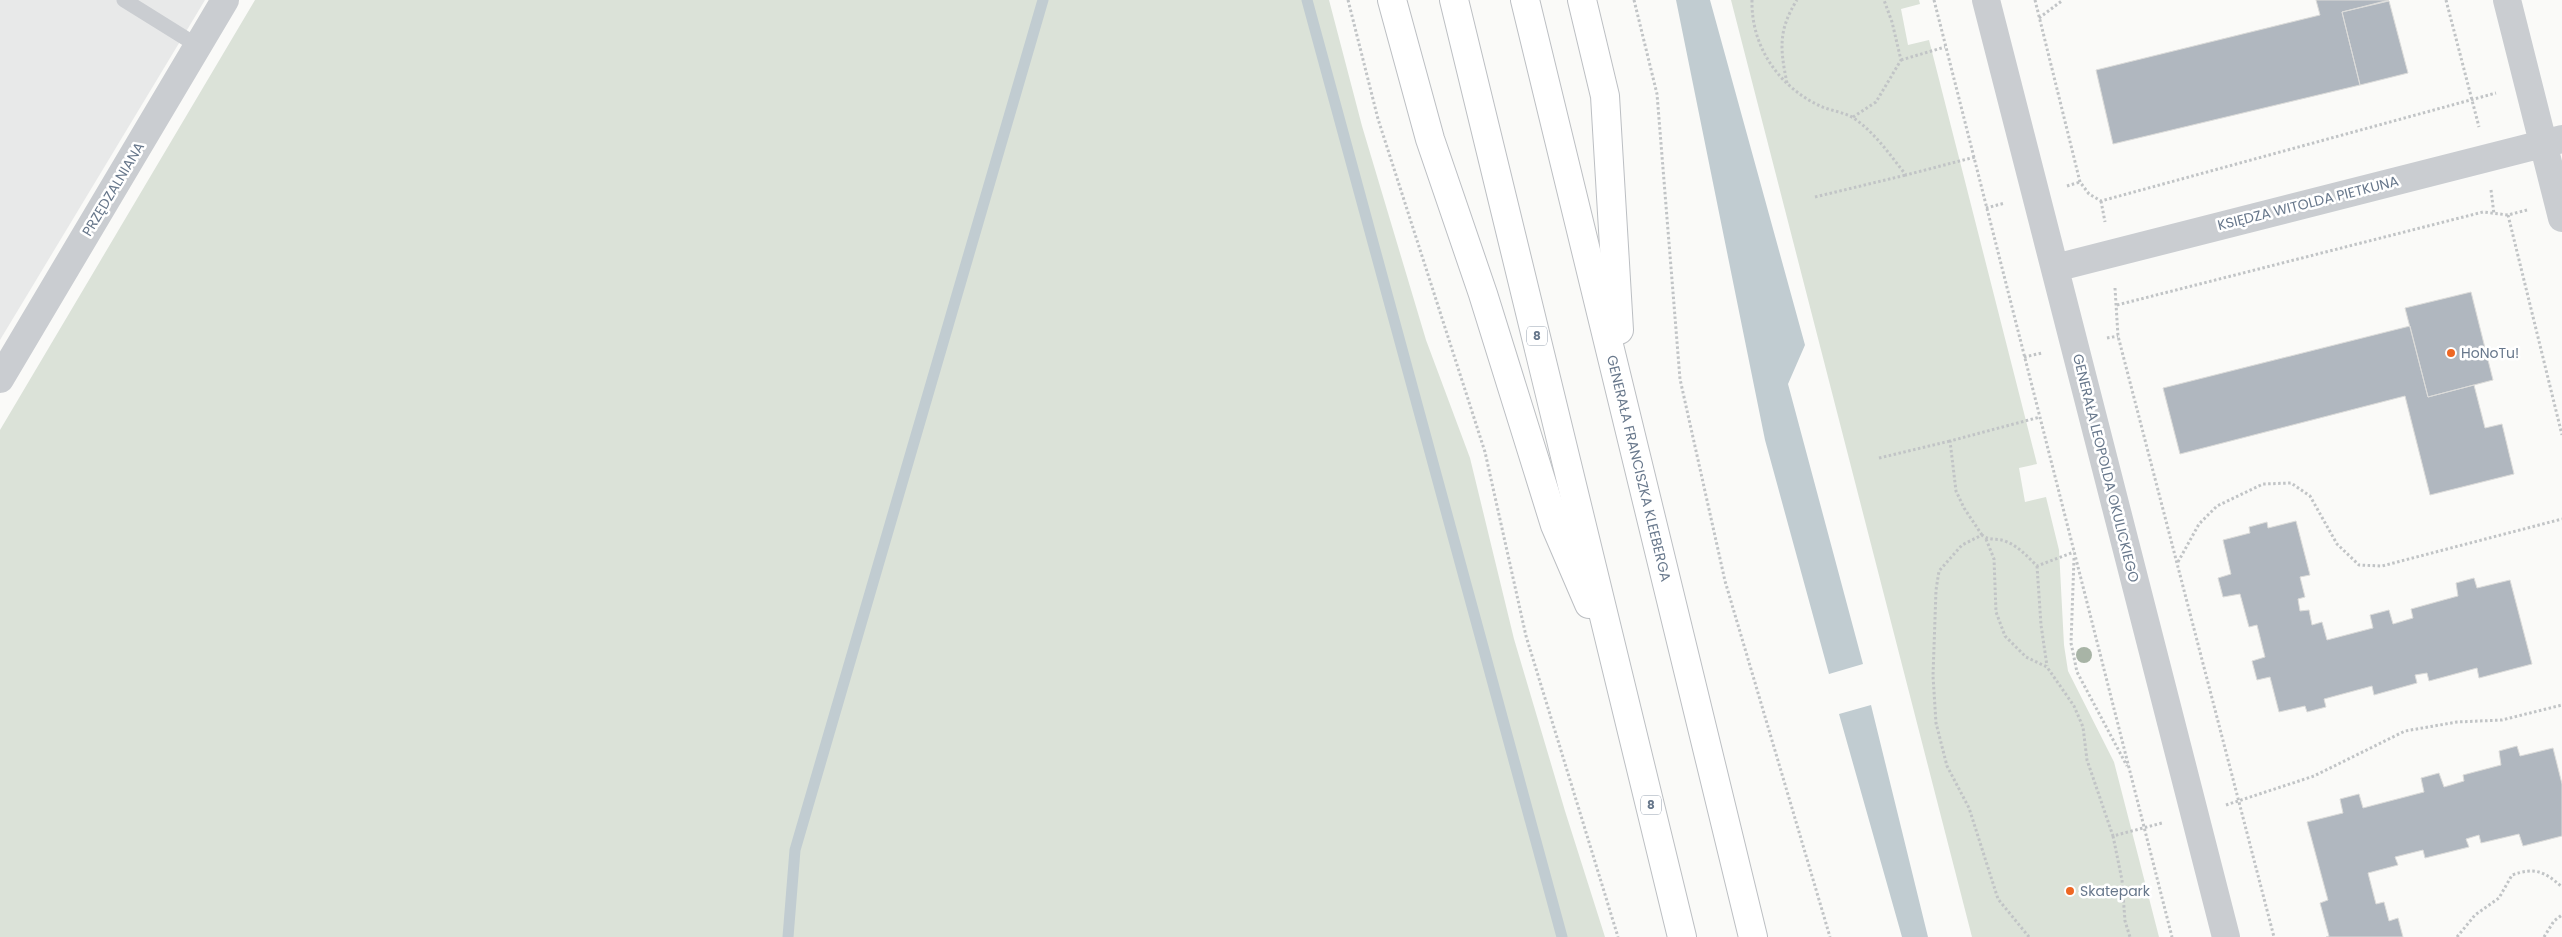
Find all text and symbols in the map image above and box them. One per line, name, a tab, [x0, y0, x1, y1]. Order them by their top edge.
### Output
street label: PRZĘDZALNIANA	[77, 138, 149, 240]
street label: KSIĘDZA WITOLDA PIETKUNA	[2215, 171, 2401, 235]
road number: 8	[1527, 326, 1547, 346]
place label: HoNoTu!	[2461, 343, 2519, 363]
marker: HoNoTu!	[2445, 347, 2457, 359]
street label: GENERAŁA LEOPOLDA OKULICKIEGO	[2068, 352, 2144, 584]
street label: GENERAŁA FRANCISZKA KLEEBERGA	[1602, 353, 1676, 584]
road number: 8	[1641, 796, 1661, 814]
place label: Skatepark	[2080, 881, 2151, 901]
marker: Skatepark	[2064, 885, 2076, 897]

